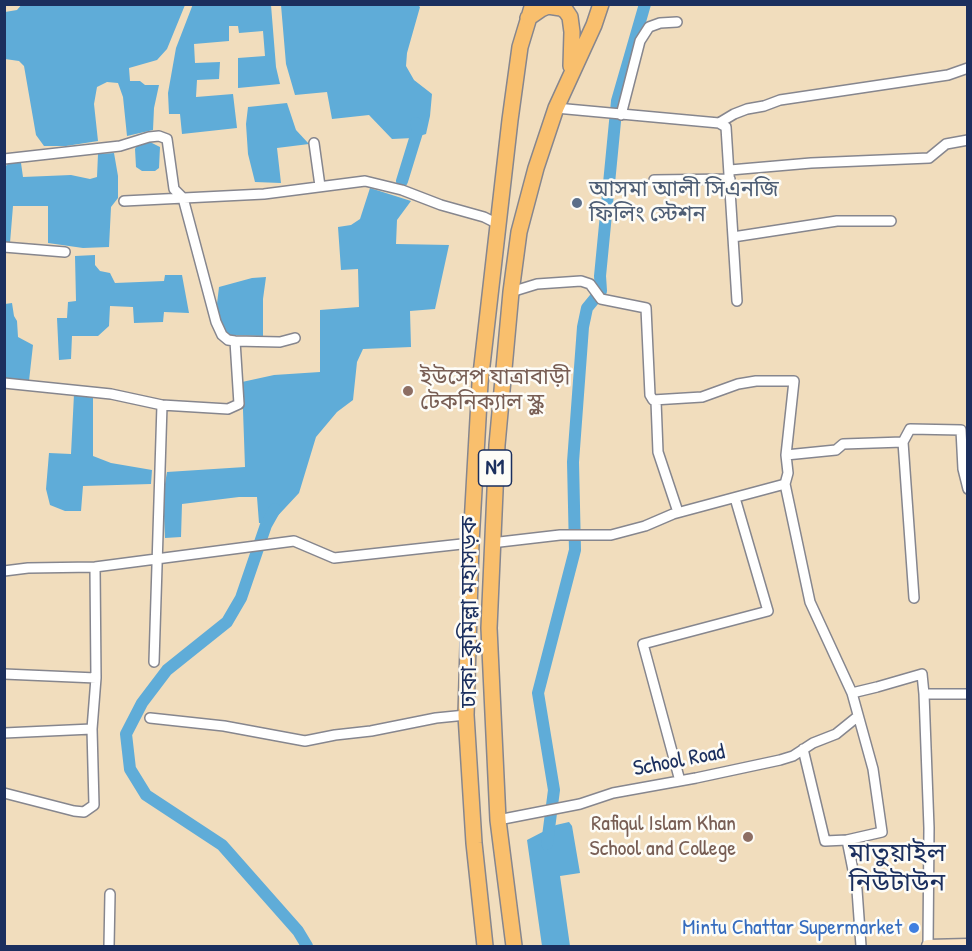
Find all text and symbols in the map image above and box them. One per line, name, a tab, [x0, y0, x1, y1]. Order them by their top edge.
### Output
place label: আসমা আলী সিএনজি ফিলিং স্টেশন	[589, 177, 779, 228]
marker: আসমা আলী সিএনজি ফিলিং স্টেশন	[570, 196, 584, 210]
place label: ইউসেপ যাত্রাবাড়ী টেকনিক্যাল স্কুল	[420, 365, 570, 416]
marker: ইউসেপ যাত্রাবাড়ী টেকনিক্যাল স্কুল	[401, 384, 415, 398]
road number: N1	[478, 450, 512, 486]
street label: ঢাকা–কুমিল্লা মহাসড়ক	[457, 516, 483, 708]
street label: School Road	[631, 739, 727, 783]
place label: Rafiqul Islam Khan School and College	[590, 811, 736, 862]
marker: Rafiqul Islam Khan School and College	[741, 830, 755, 844]
district label: মাতুয়াইল নিউটাউন	[848, 838, 946, 900]
place label: Mintu Chattar Supermarket	[682, 915, 902, 941]
marker: Mintu Chattar Supermarket	[907, 921, 921, 935]

